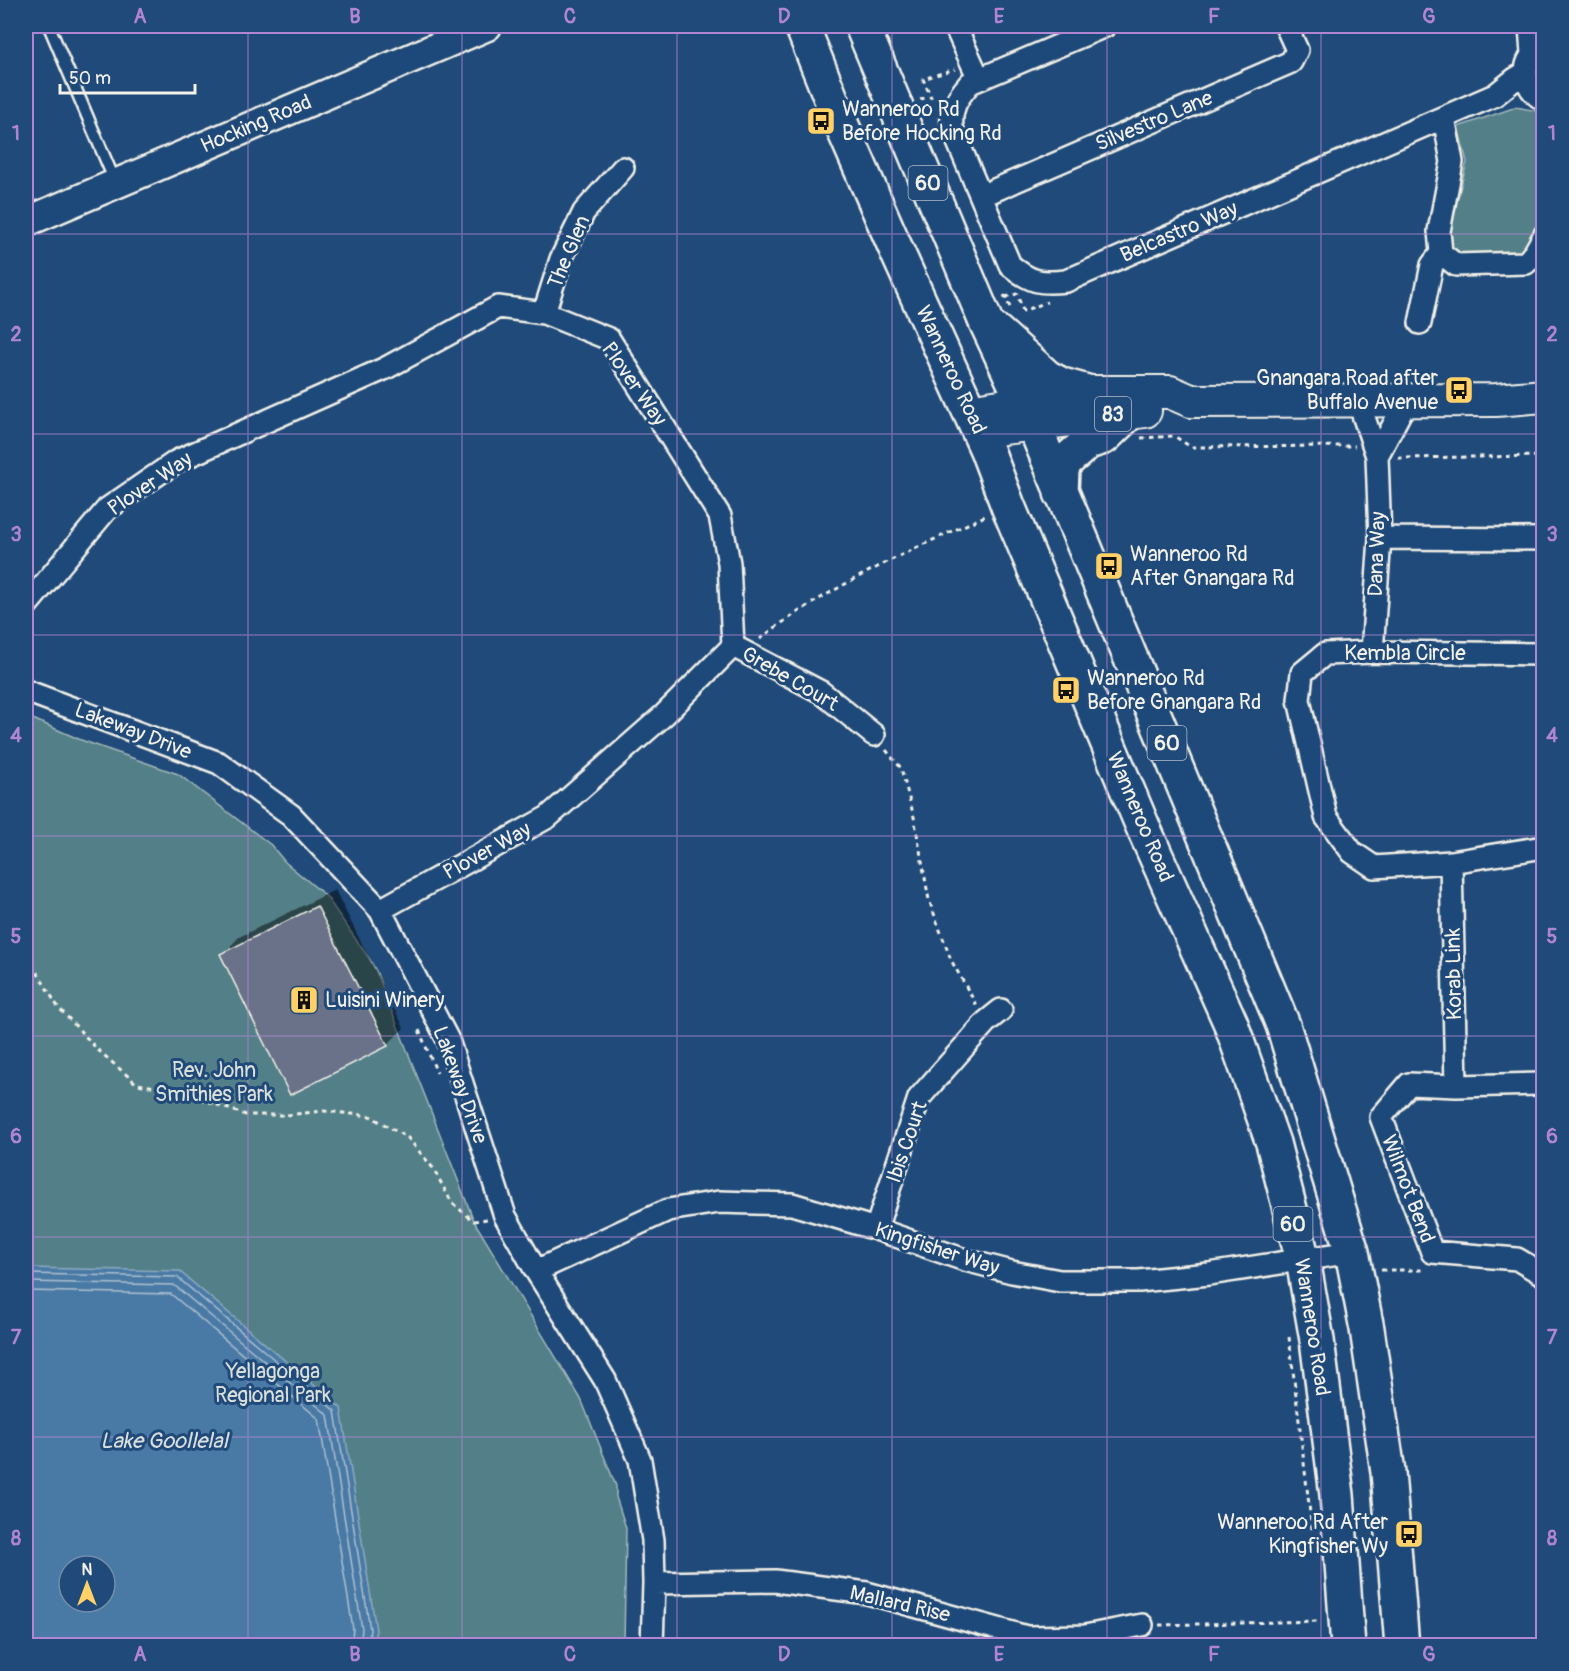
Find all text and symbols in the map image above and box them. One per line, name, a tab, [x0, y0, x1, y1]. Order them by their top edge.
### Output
text: A	[134, 4, 147, 29]
text: B	[349, 4, 361, 29]
text: C	[564, 4, 576, 29]
text: D	[778, 4, 791, 29]
text: E	[994, 4, 1005, 29]
text: F	[1208, 4, 1220, 29]
text: G	[1422, 4, 1436, 29]
scale bar	[60, 57, 195, 95]
text: 50 m	[69, 67, 111, 90]
street label: Silvestro Lane	[1091, 84, 1217, 158]
street label: Hocking Road	[196, 89, 316, 159]
place label: Wanneroo Rd Before Hocking Rd	[842, 96, 1002, 147]
bus stop icon: Wanneroo Rd Before Hocking Rd	[805, 105, 837, 137]
text: 1	[12, 121, 20, 146]
text: 1	[1548, 121, 1556, 146]
road number: 60	[908, 166, 948, 200]
street label: Belcastro Way	[1116, 195, 1242, 269]
street label: The Glen	[542, 211, 596, 293]
street label: Wanneroo Road	[909, 301, 993, 439]
text: 2	[10, 322, 22, 347]
text: 2	[1546, 322, 1558, 347]
street label: Plover Way	[595, 337, 673, 431]
place label: Gnangara Road after Buffalo Avenue	[1256, 365, 1439, 416]
bus stop icon: Gnangara Road after Buffalo Avenue	[1443, 374, 1475, 406]
road number: 83	[1095, 397, 1131, 431]
street label: Plover Way	[102, 446, 198, 522]
street label: Dana Way	[1362, 511, 1392, 597]
text: 3	[10, 522, 22, 547]
text: 3	[1546, 522, 1558, 547]
place label: Wanneroo Rd After Gnangara Rd	[1130, 541, 1294, 592]
bus stop icon: Wanneroo Rd After Gnangara Rd	[1093, 550, 1125, 582]
street label: Grebe Court	[737, 640, 844, 718]
street label: Kembla Circle	[1344, 640, 1466, 667]
place label: Wanneroo Rd Before Gnangara Rd	[1087, 665, 1261, 716]
bus stop icon: Wanneroo Rd Before Gnangara Rd	[1050, 674, 1082, 706]
street label: Lakeway Drive	[71, 696, 196, 766]
text: 4	[10, 723, 22, 748]
text: 4	[1546, 723, 1558, 748]
road number: 60	[1148, 726, 1186, 760]
street label: Wanneroo Road	[1100, 748, 1180, 886]
street label: Plover Way	[438, 816, 536, 886]
text: 5	[11, 924, 22, 949]
text: 5	[1547, 924, 1558, 949]
street label: Korab Link	[1440, 927, 1468, 1020]
building icon: Luisini Winery	[288, 984, 320, 1016]
place label: Luisini Winery	[325, 987, 444, 1014]
street label: Lakeway Drive	[426, 1023, 494, 1148]
park label: Rev. John Smithies Park	[155, 1057, 273, 1108]
street label: Ibis Court	[880, 1097, 934, 1186]
text: 6	[10, 1124, 22, 1149]
text: 6	[1546, 1124, 1558, 1149]
street label: Wilmot Bend	[1375, 1131, 1441, 1247]
road number: 60	[1274, 1207, 1312, 1241]
street label: Kingfisher Way	[871, 1216, 1003, 1282]
street label: Wanneroo Road	[1288, 1256, 1336, 1398]
text: 7	[11, 1325, 22, 1350]
text: 7	[1547, 1325, 1558, 1350]
park label: Yellagonga Regional Park	[215, 1358, 331, 1409]
water label: Lake Goollelal	[100, 1427, 231, 1455]
place label: Wanneroo Rd After Kingfisher Wy	[1217, 1509, 1388, 1560]
bus stop icon: Wanneroo Rd After Kingfisher Wy	[1393, 1518, 1425, 1550]
text: 8	[11, 1526, 21, 1551]
text: 8	[1547, 1526, 1557, 1551]
north arrow	[57, 1554, 117, 1614]
text: N	[82, 1560, 93, 1580]
street label: Mallard Rise	[847, 1579, 953, 1629]
text: A	[134, 1642, 147, 1667]
text: B	[349, 1642, 361, 1667]
text: C	[564, 1642, 576, 1667]
text: D	[778, 1642, 791, 1667]
text: E	[994, 1642, 1005, 1667]
text: F	[1208, 1642, 1220, 1667]
text: G	[1422, 1642, 1436, 1667]

